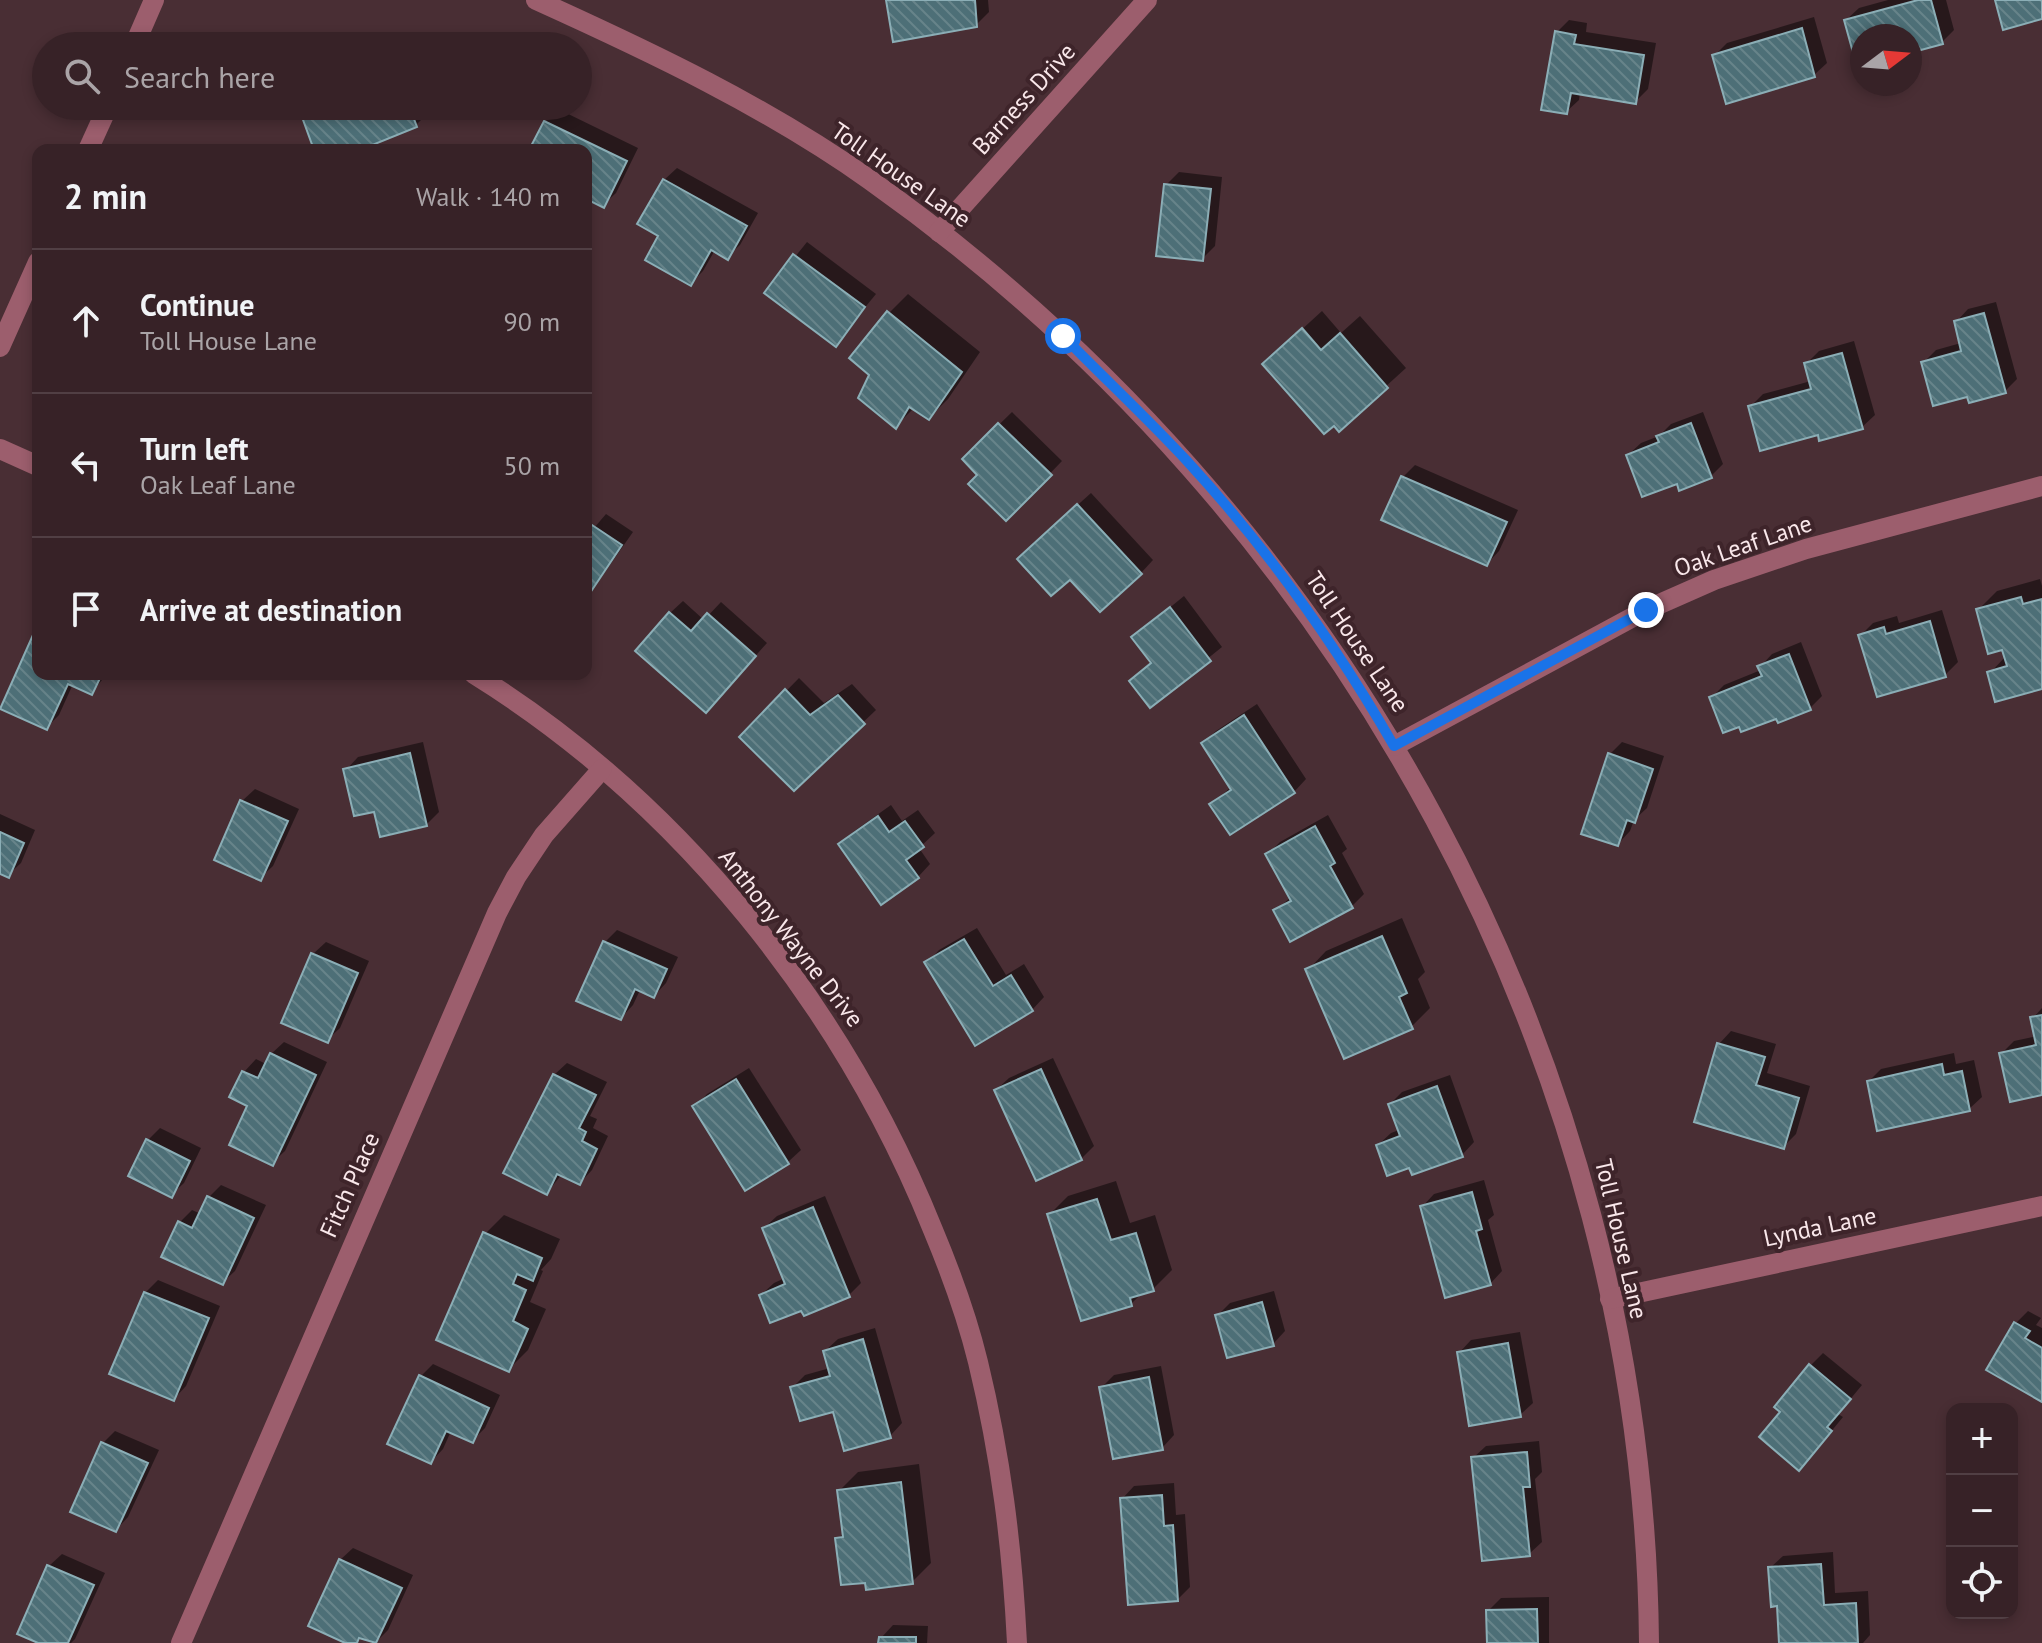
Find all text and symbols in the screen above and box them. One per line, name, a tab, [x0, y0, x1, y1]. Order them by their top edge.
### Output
north arrow	[1850, 24, 1922, 96]
search box	[32, 32, 592, 120]
street label: Barness Drive	[965, 36, 1082, 161]
icon: search	[60, 54, 104, 98]
text: Search here	[124, 57, 275, 96]
street label: Toll House Lane	[826, 115, 977, 234]
text: 2 min	[64, 174, 147, 218]
text: Walk · 140 m	[416, 180, 560, 213]
text: Continue	[140, 285, 254, 324]
icon: ahead	[64, 299, 108, 343]
text: 90 m	[504, 305, 560, 338]
route start	[1045, 318, 1081, 354]
text: Toll House Lane	[140, 324, 317, 357]
text: Turn left	[140, 429, 248, 468]
icon: left	[64, 443, 108, 487]
text: 50 m	[504, 449, 560, 482]
text: Oak Leaf Lane	[140, 468, 296, 501]
street label: Oak Leaf Lane	[1670, 507, 1816, 584]
street label: Toll House Lane	[1299, 565, 1416, 718]
icon: arrive	[64, 587, 108, 631]
text: Arrive at destination	[140, 590, 402, 629]
route end	[1628, 592, 1664, 628]
street label: Anthony Wayne Drive	[712, 842, 871, 1033]
street label: Fitch Place	[313, 1127, 386, 1242]
street label: Toll House Lane	[1588, 1156, 1655, 1322]
street label: Lynda Lane	[1761, 1199, 1879, 1254]
map controls	[1946, 1403, 2018, 1619]
button: +	[1946, 1403, 2018, 1475]
button: −	[1946, 1475, 2018, 1547]
button: locate	[1946, 1547, 2018, 1619]

